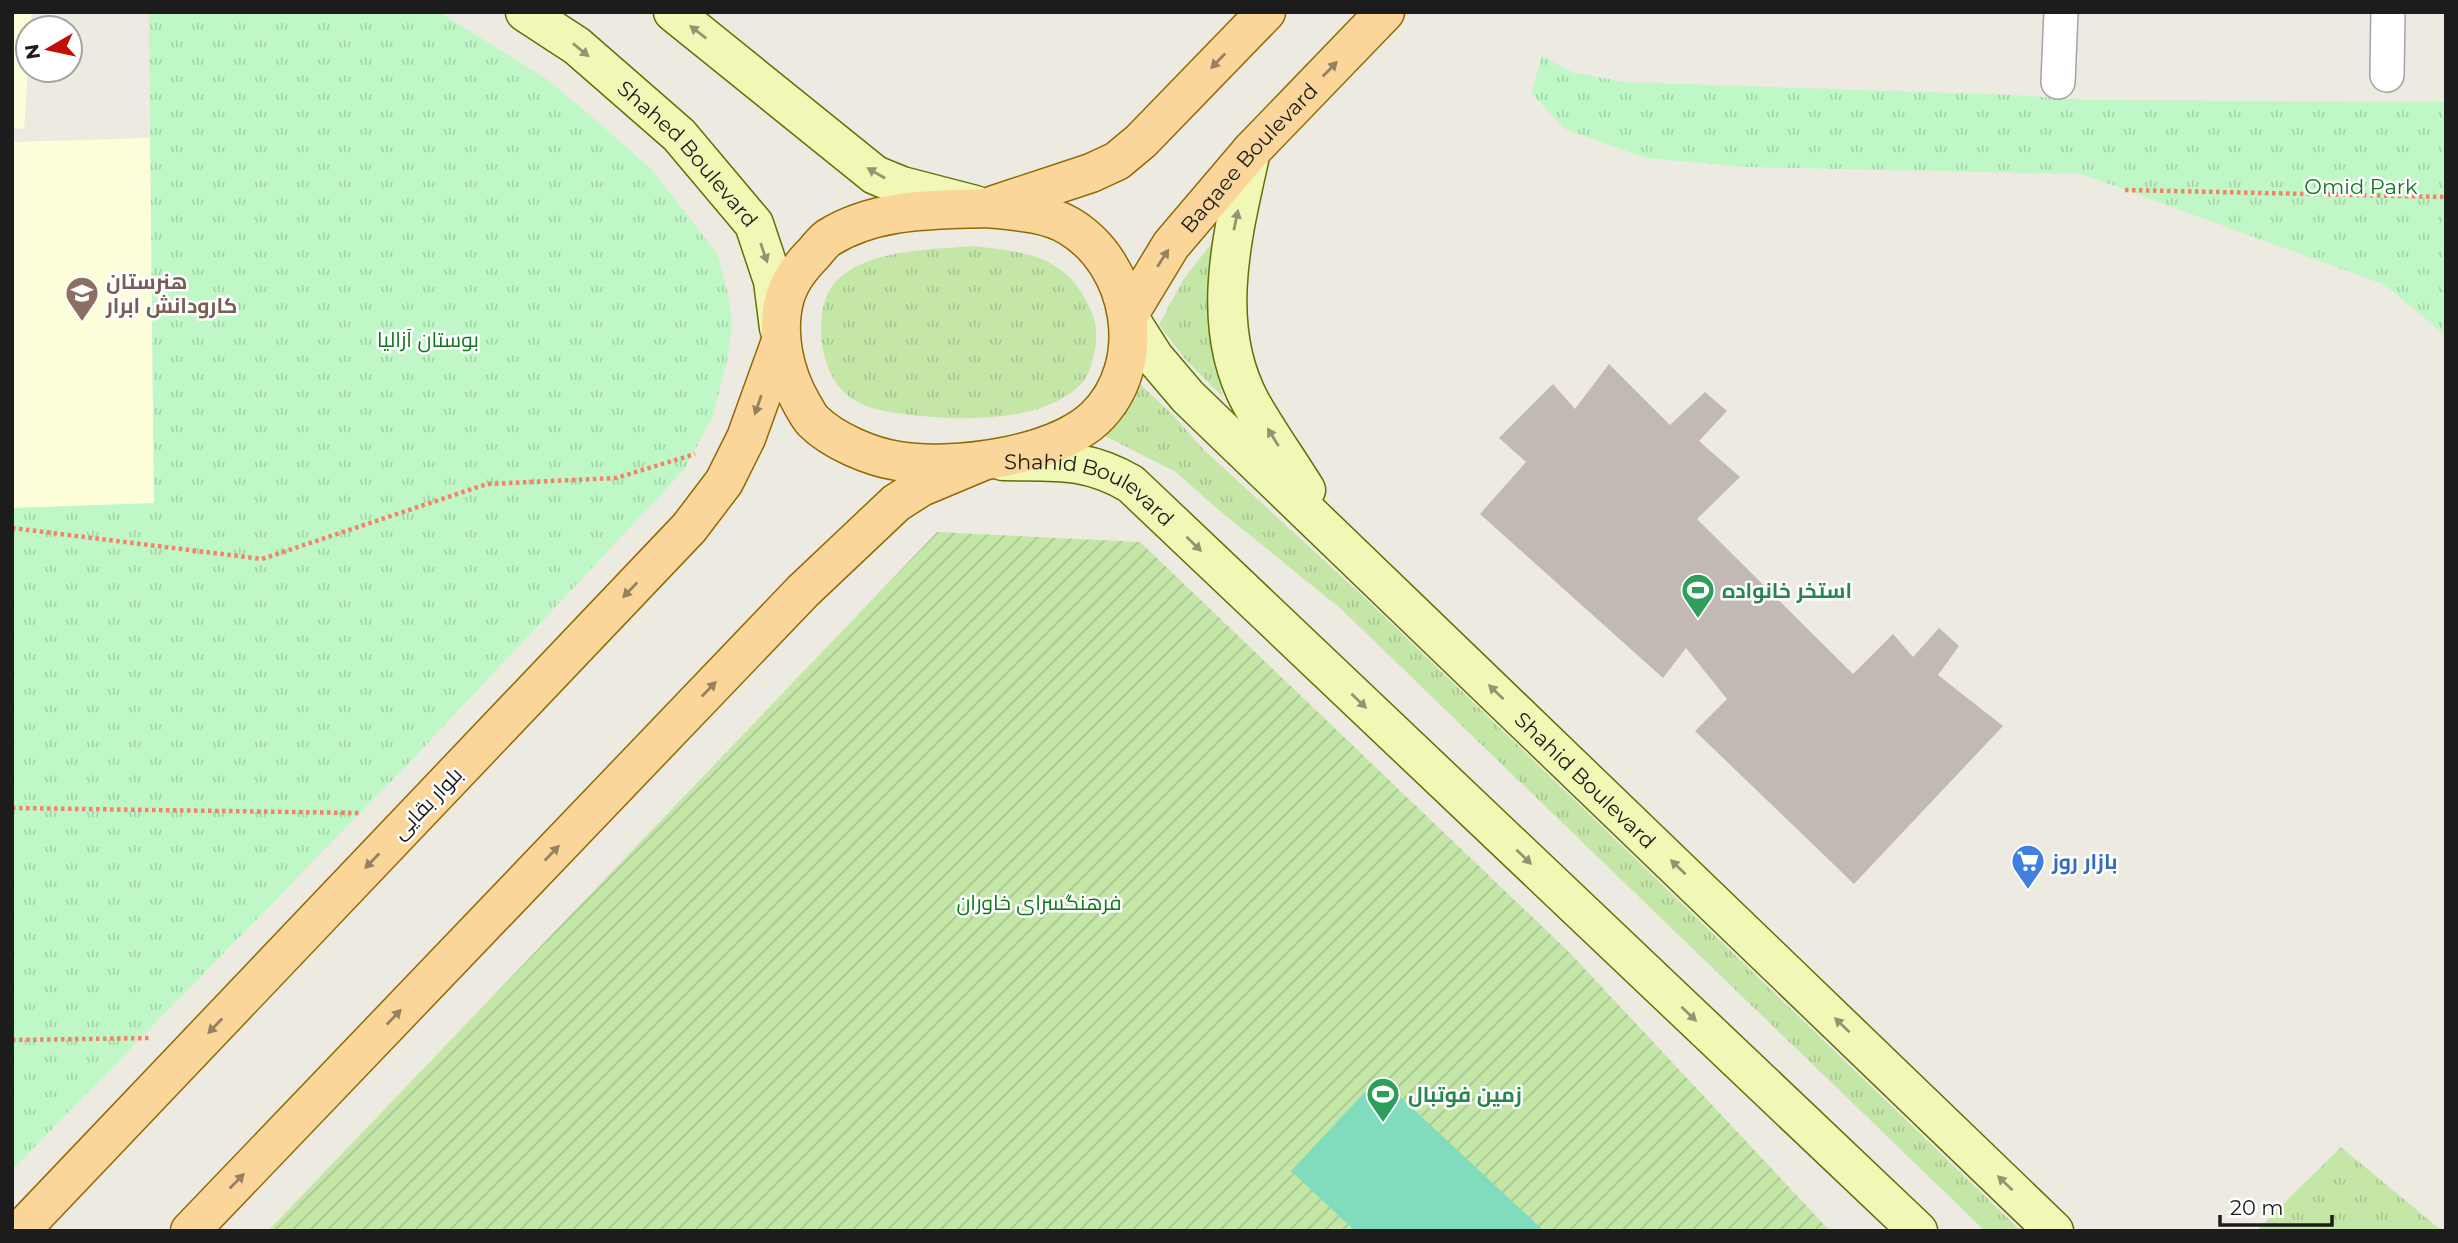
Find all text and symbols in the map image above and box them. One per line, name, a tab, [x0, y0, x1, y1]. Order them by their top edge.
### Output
north arrow	[14, 14, 84, 84]
one-way arrow	[689, 25, 707, 39]
text: N	[20, 42, 45, 61]
one-way arrow	[572, 43, 590, 58]
one-way arrow	[1211, 52, 1227, 69]
one-way arrow	[1321, 61, 1338, 78]
street label: Shahed Boulevard	[613, 75, 763, 232]
street label: Baqaee Boulevard	[1175, 78, 1322, 237]
one-way arrow	[866, 167, 885, 179]
park label: Omid Park	[2304, 174, 2418, 199]
one-way arrow	[1231, 209, 1242, 231]
one-way arrow	[759, 243, 770, 264]
one-way arrow	[1156, 249, 1170, 267]
place label: هنرستان کارودانش ابرار	[105, 269, 237, 319]
school or university icon: هنرستان کارودانش ابرار	[63, 274, 101, 323]
park label: بوستان آزالیا	[377, 327, 479, 353]
one-way arrow	[752, 394, 763, 415]
one-way arrow	[1266, 427, 1279, 446]
street label: Shahid Boulevard	[1004, 449, 1180, 531]
one-way arrow	[1185, 536, 1203, 552]
sports icon: استخر خانواده	[1679, 571, 1717, 620]
place label: استخر خانواده	[1722, 578, 1852, 604]
one-way arrow	[623, 581, 639, 598]
one-way arrow	[701, 681, 717, 698]
one-way arrow	[1488, 684, 1505, 701]
one-way arrow	[1350, 692, 1367, 708]
street label: Shahid Boulevard	[1510, 706, 1661, 853]
street label: بلوار بقایی	[387, 762, 468, 845]
supermarket icon: بازار روز	[2009, 842, 2047, 891]
one-way arrow	[543, 845, 559, 862]
one-way arrow	[1515, 849, 1532, 865]
place label: بازار روز	[2051, 849, 2118, 875]
one-way arrow	[365, 852, 381, 869]
one-way arrow	[1670, 860, 1687, 876]
park label: فرهنگسرای خاوران	[956, 890, 1122, 916]
one-way arrow	[1680, 1005, 1697, 1021]
one-way arrow	[386, 1009, 402, 1026]
one-way arrow	[208, 1017, 224, 1034]
one-way arrow	[1833, 1017, 1850, 1034]
sports icon: زمین فوتبال	[1364, 1075, 1402, 1124]
place label: زمین فوتبال	[1408, 1082, 1522, 1108]
one-way arrow	[229, 1173, 245, 1190]
one-way arrow	[1997, 1176, 2014, 1192]
scale bar	[2220, 1184, 2332, 1228]
text: 20 m	[2230, 1195, 2284, 1220]

